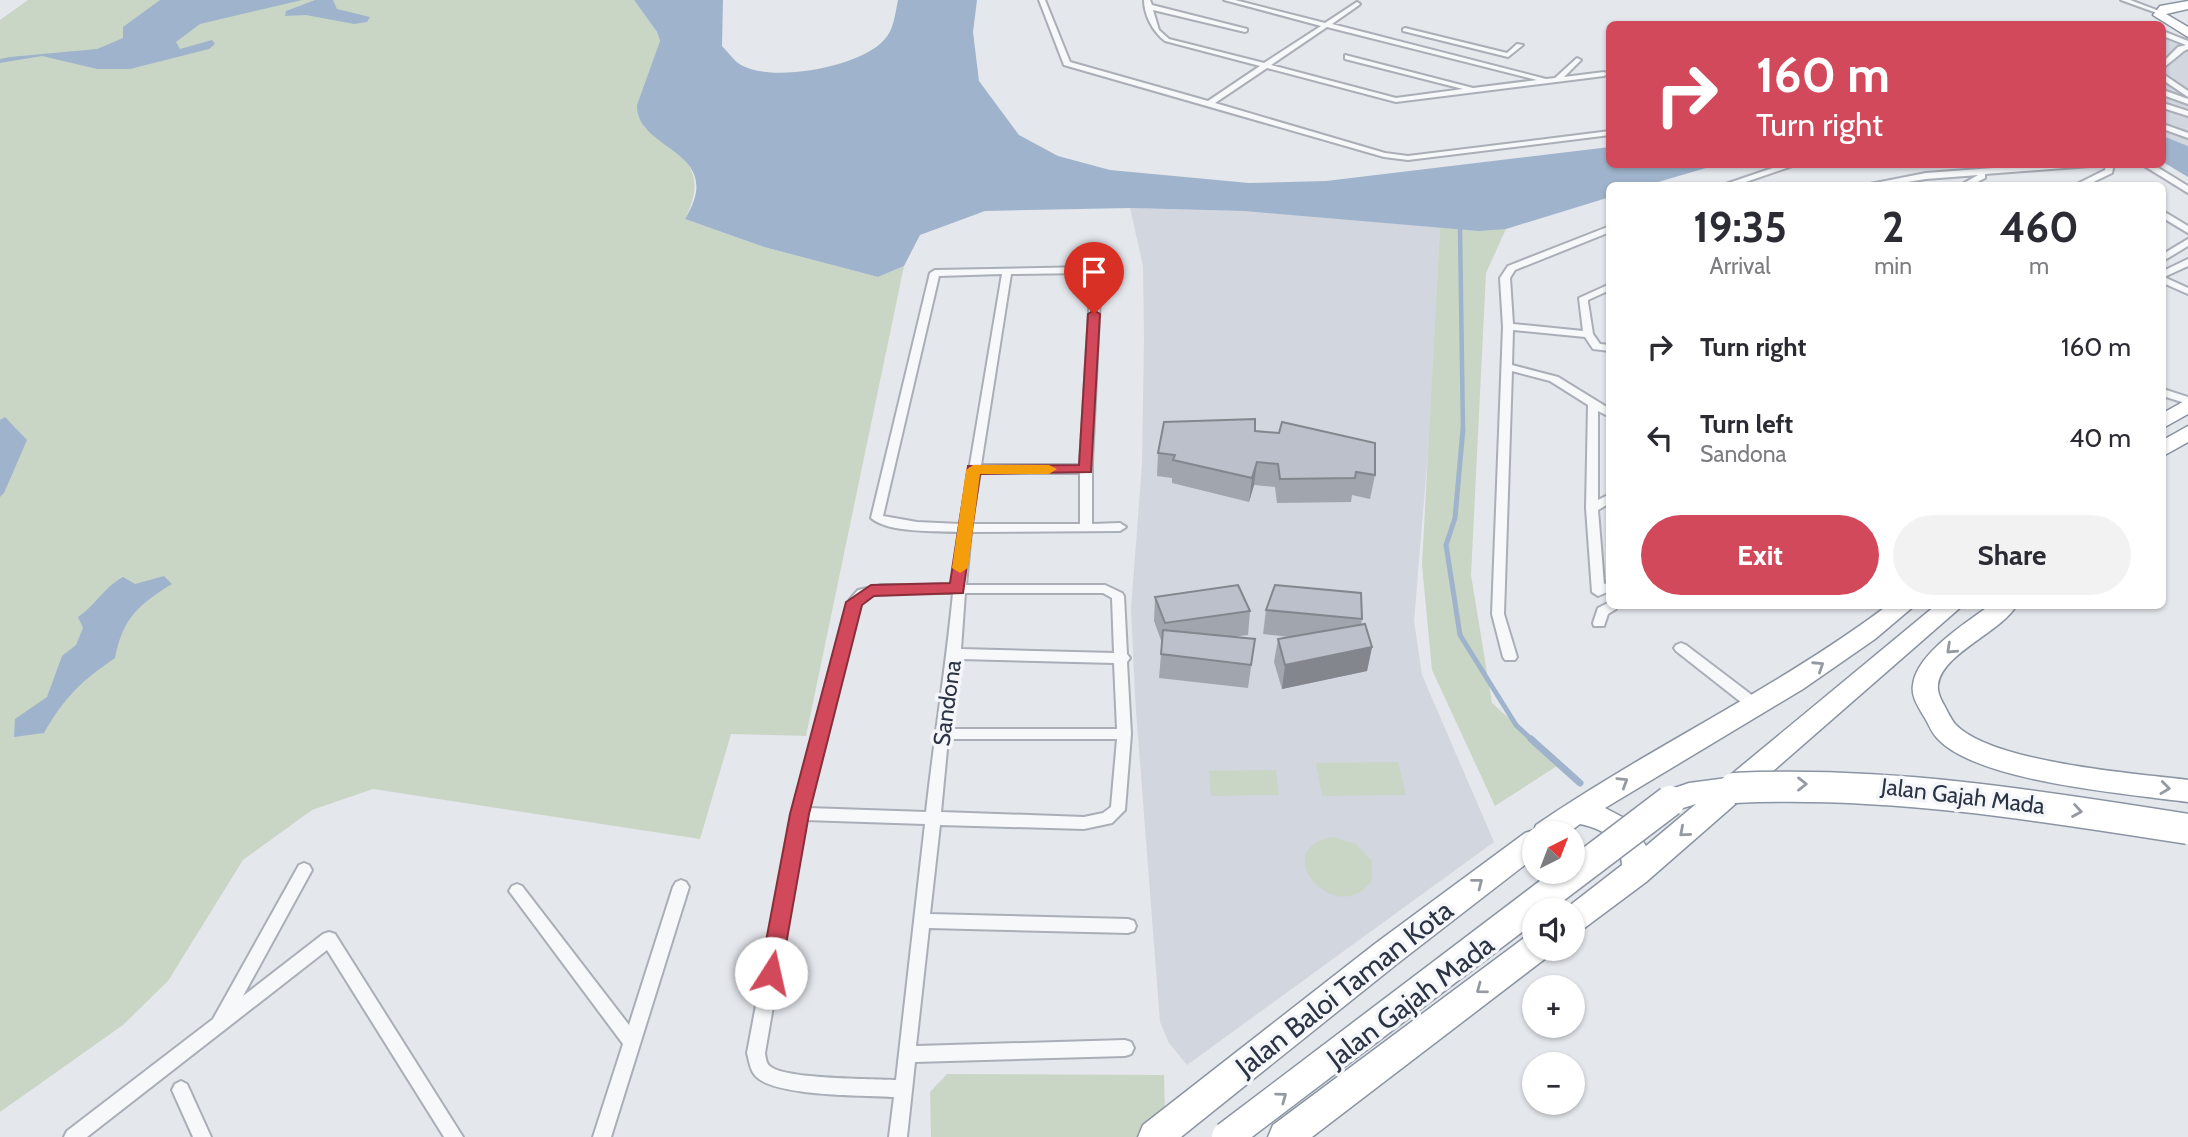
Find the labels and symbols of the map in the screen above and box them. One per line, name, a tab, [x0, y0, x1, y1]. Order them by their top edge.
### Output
pin	[1064, 242, 1124, 314]
one-way arrow	[1946, 641, 1959, 653]
street label: Sandona	[927, 658, 967, 748]
one-way arrow	[1811, 661, 1824, 674]
street label: Jalan Gajah Mada	[1879, 772, 2046, 820]
one-way arrow	[1798, 776, 1808, 792]
one-way arrow	[1616, 777, 1629, 790]
one-way arrow	[2159, 780, 2171, 795]
one-way arrow	[2071, 803, 2083, 818]
north arrow	[1522, 821, 1586, 884]
one-way arrow	[1679, 824, 1692, 836]
one-way arrow	[1471, 878, 1483, 891]
street label: Jalan Baloi Taman Kota	[1228, 892, 1460, 1084]
street label: Jalan Gajah Mada	[1319, 927, 1501, 1075]
position arrow	[734, 936, 808, 1010]
one-way arrow	[1476, 981, 1488, 994]
one-way arrow	[1274, 1092, 1287, 1105]

